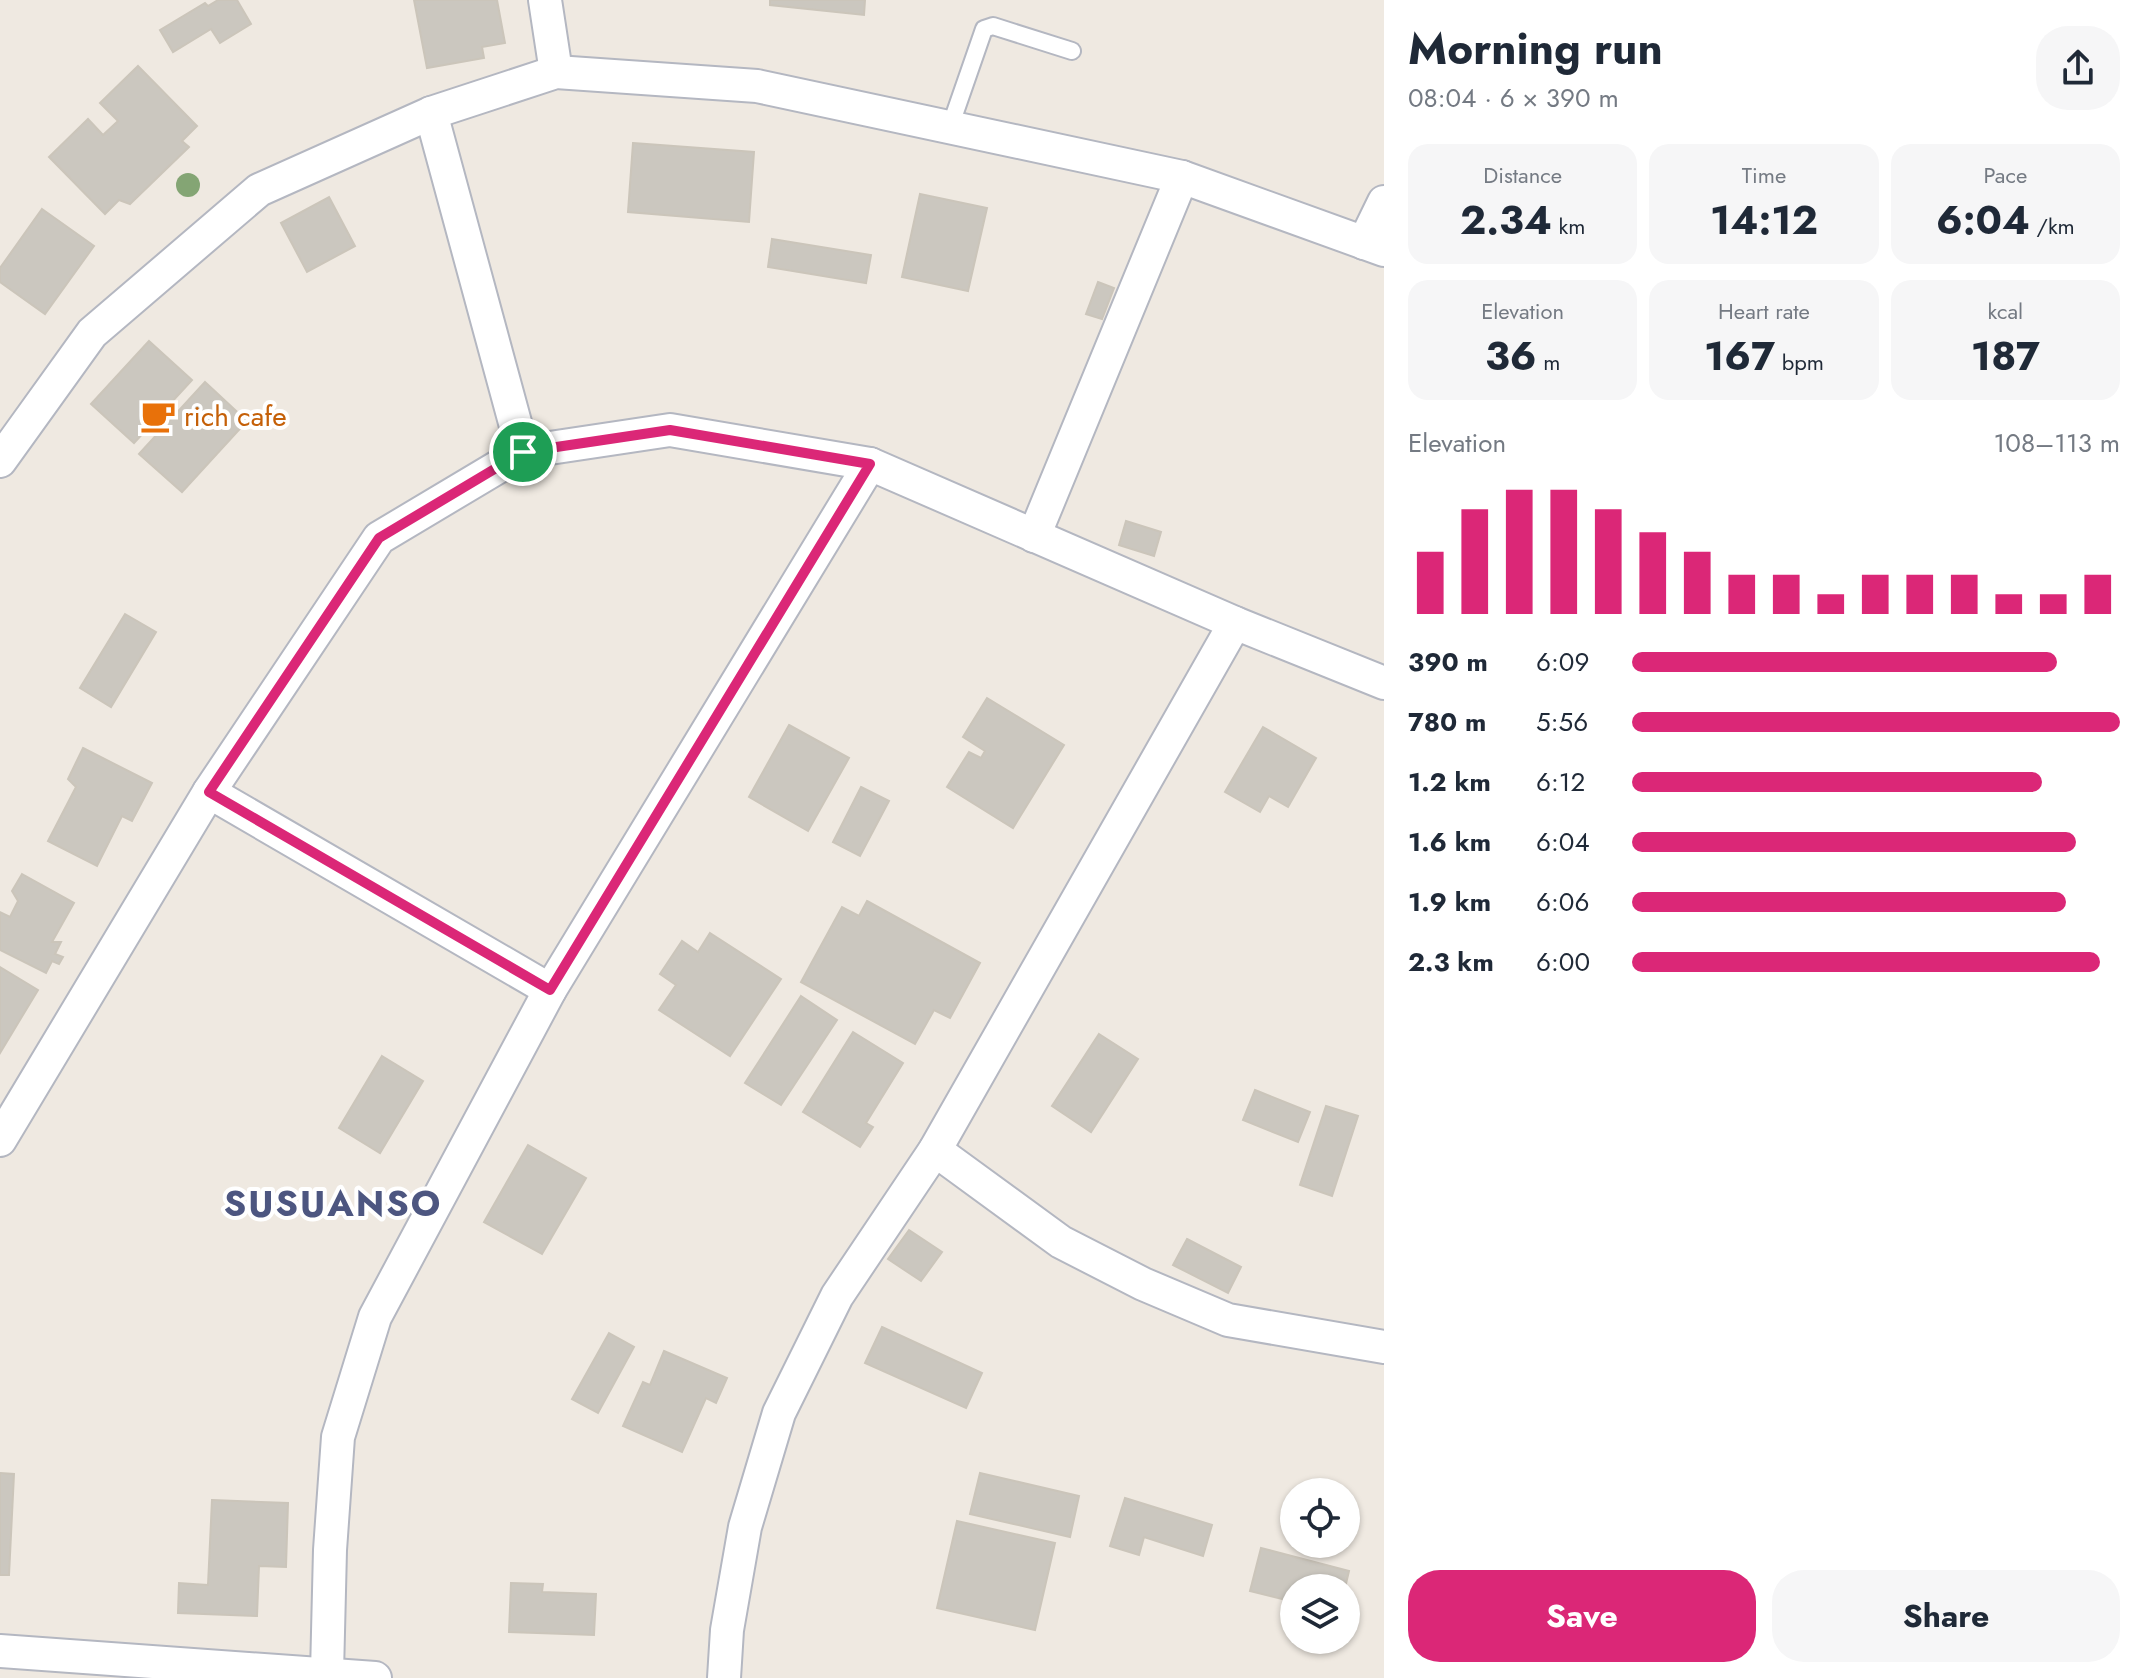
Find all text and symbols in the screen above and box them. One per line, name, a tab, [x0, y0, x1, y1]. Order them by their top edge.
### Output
text: Morning run	[1408, 17, 1663, 81]
button: share	[2036, 26, 2120, 110]
text: 08:04 · 6 × 390 m	[1408, 79, 1619, 117]
text: Distance	[1483, 159, 1562, 191]
text: Time	[1742, 159, 1786, 191]
text: Pace	[1983, 159, 2027, 191]
text: 2.34	[1460, 191, 1552, 249]
text: 14:12	[1710, 191, 1818, 249]
text: 6:04	[1936, 191, 2030, 249]
text: km	[1552, 210, 1585, 242]
text: /km	[2030, 210, 2075, 242]
text: Elevation	[1481, 295, 1564, 327]
text: Heart rate	[1718, 295, 1810, 327]
text: kcal	[1988, 295, 2023, 327]
text: 36	[1485, 327, 1537, 385]
text: 167	[1704, 327, 1775, 385]
text: 187	[1971, 327, 2040, 385]
text: m	[1537, 346, 1560, 378]
text: bpm	[1775, 346, 1824, 378]
place label: rich cafe	[184, 396, 287, 437]
cafe icon: rich cafe	[139, 397, 177, 435]
pin	[489, 418, 557, 486]
text: Elevation	[1408, 424, 1506, 462]
text: 108–113 m	[1994, 424, 2120, 462]
icon: arrive	[501, 430, 545, 474]
text: 390 m	[1408, 643, 1488, 681]
text: 6:09	[1536, 643, 1589, 681]
text: 780 m	[1408, 703, 1486, 741]
text: 5:56	[1536, 703, 1588, 741]
text: 1.2 km	[1408, 763, 1491, 801]
text: 6:12	[1536, 763, 1585, 801]
text: 1.6 km	[1408, 823, 1491, 861]
text: 6:04	[1536, 823, 1590, 861]
text: 1.9 km	[1408, 883, 1491, 921]
text: 6:06	[1536, 883, 1589, 921]
text: 2.3 km	[1408, 943, 1494, 981]
text: 6:00	[1536, 943, 1590, 981]
district label: SUSUANSO	[224, 1177, 442, 1229]
map controls	[1280, 1478, 1360, 1654]
button: locate	[1280, 1478, 1360, 1558]
button: Save	[1408, 1570, 1756, 1662]
button: Share	[1772, 1570, 2120, 1662]
button: layers	[1280, 1574, 1360, 1654]

